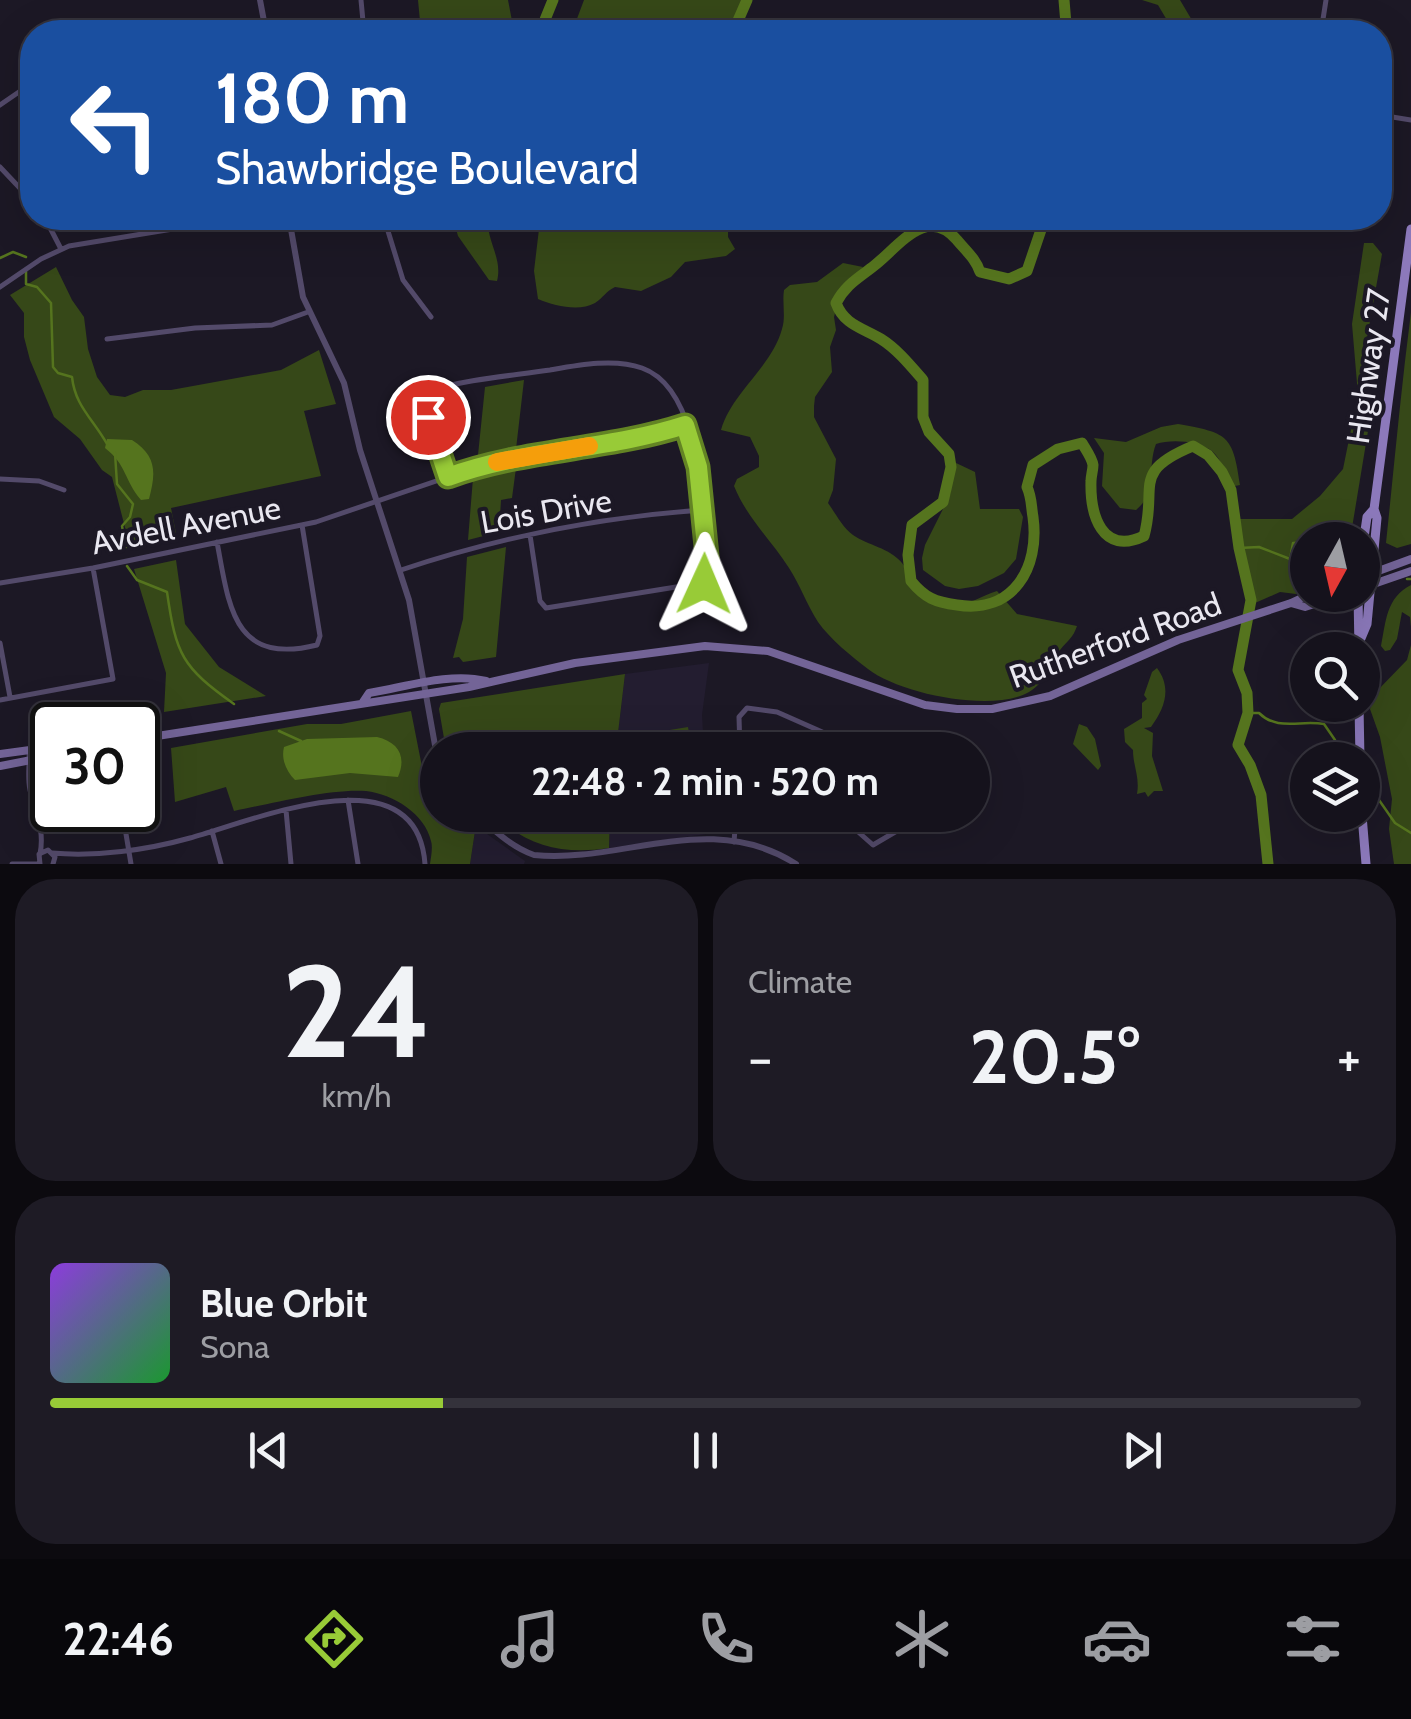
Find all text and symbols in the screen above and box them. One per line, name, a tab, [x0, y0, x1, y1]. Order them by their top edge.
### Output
text: 180 m	[215, 55, 409, 141]
icon: left	[50, 60, 180, 190]
text: Shawbridge Boulevard	[215, 141, 639, 195]
street label: Highway 27	[1338, 286, 1398, 446]
pin	[386, 375, 471, 460]
icon: arrive	[401, 390, 456, 445]
street label: Lois Drive	[477, 480, 615, 542]
street label: Avdell Avenue	[88, 488, 284, 562]
north arrow	[1290, 522, 1380, 612]
map controls	[1290, 522, 1380, 832]
position arrow	[652, 532, 756, 636]
street label: Rutherford Road	[1004, 584, 1226, 696]
button: search	[1290, 632, 1380, 722]
speed limit sign: 30	[30, 702, 160, 832]
button: layers	[1290, 742, 1380, 832]
text: 22:48 · 2 min · 520 m	[531, 758, 879, 805]
text: 24	[282, 932, 431, 1090]
text: Climate	[748, 962, 852, 1001]
text: 20.5°	[969, 1011, 1140, 1102]
text: −	[748, 1024, 772, 1091]
text: +	[1337, 1024, 1361, 1091]
text: km/h	[321, 1076, 392, 1115]
text: Blue Orbit	[200, 1280, 368, 1327]
text: Sona	[200, 1327, 270, 1366]
icon: previous	[241, 1423, 296, 1478]
icon: pause	[678, 1423, 733, 1478]
icon: next	[1115, 1423, 1170, 1478]
icon: directions	[299, 1604, 369, 1674]
icon: music	[495, 1604, 565, 1674]
icon: phone	[691, 1604, 761, 1674]
icon: climate	[887, 1604, 957, 1674]
icon: car	[1082, 1604, 1152, 1674]
icon: filters	[1278, 1604, 1348, 1674]
text: 22:46	[63, 1612, 174, 1666]

